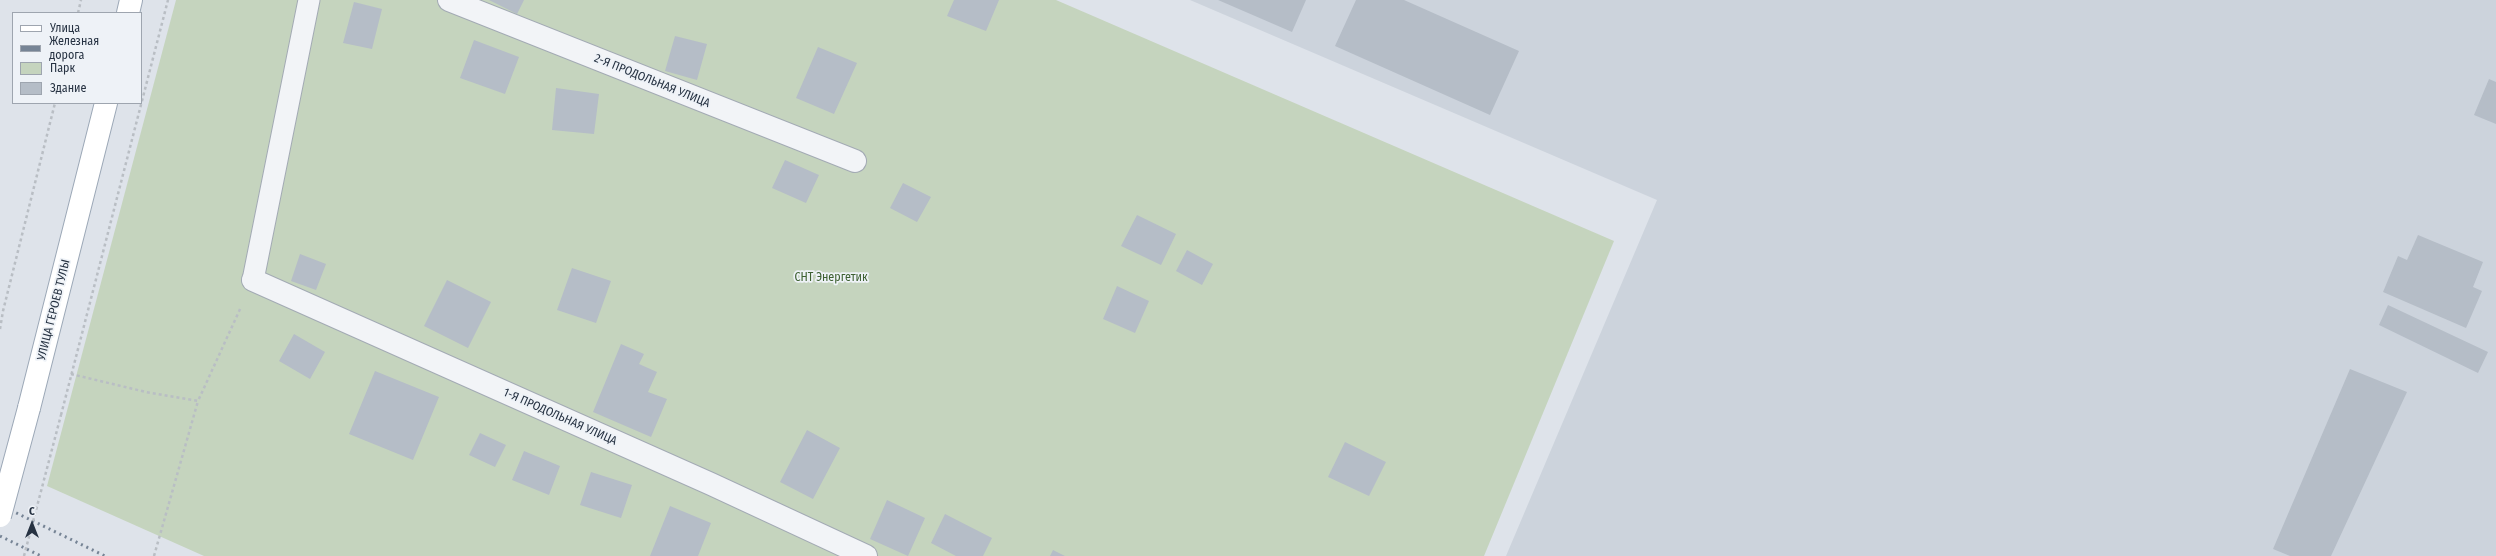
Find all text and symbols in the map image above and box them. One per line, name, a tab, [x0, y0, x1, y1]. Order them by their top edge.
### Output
legend	[12, 12, 142, 104]
text: Улица	[50, 21, 80, 35]
text: Железная дорога	[49, 34, 99, 62]
street label: 2-Я ПРОДОЛЬНАЯ УЛИЦА	[592, 51, 712, 111]
text: Парк	[50, 61, 75, 75]
text: Здание	[50, 81, 86, 95]
street label: УЛИЦА ГЕРОЕВ ТУЛЫ	[35, 258, 73, 362]
park label: СНТ Энергетик	[794, 271, 868, 285]
street label: 1-Я ПРОДОЛЬНАЯ УЛИЦА	[501, 385, 619, 449]
north arrow	[12, 504, 52, 544]
text: С	[29, 505, 35, 518]

